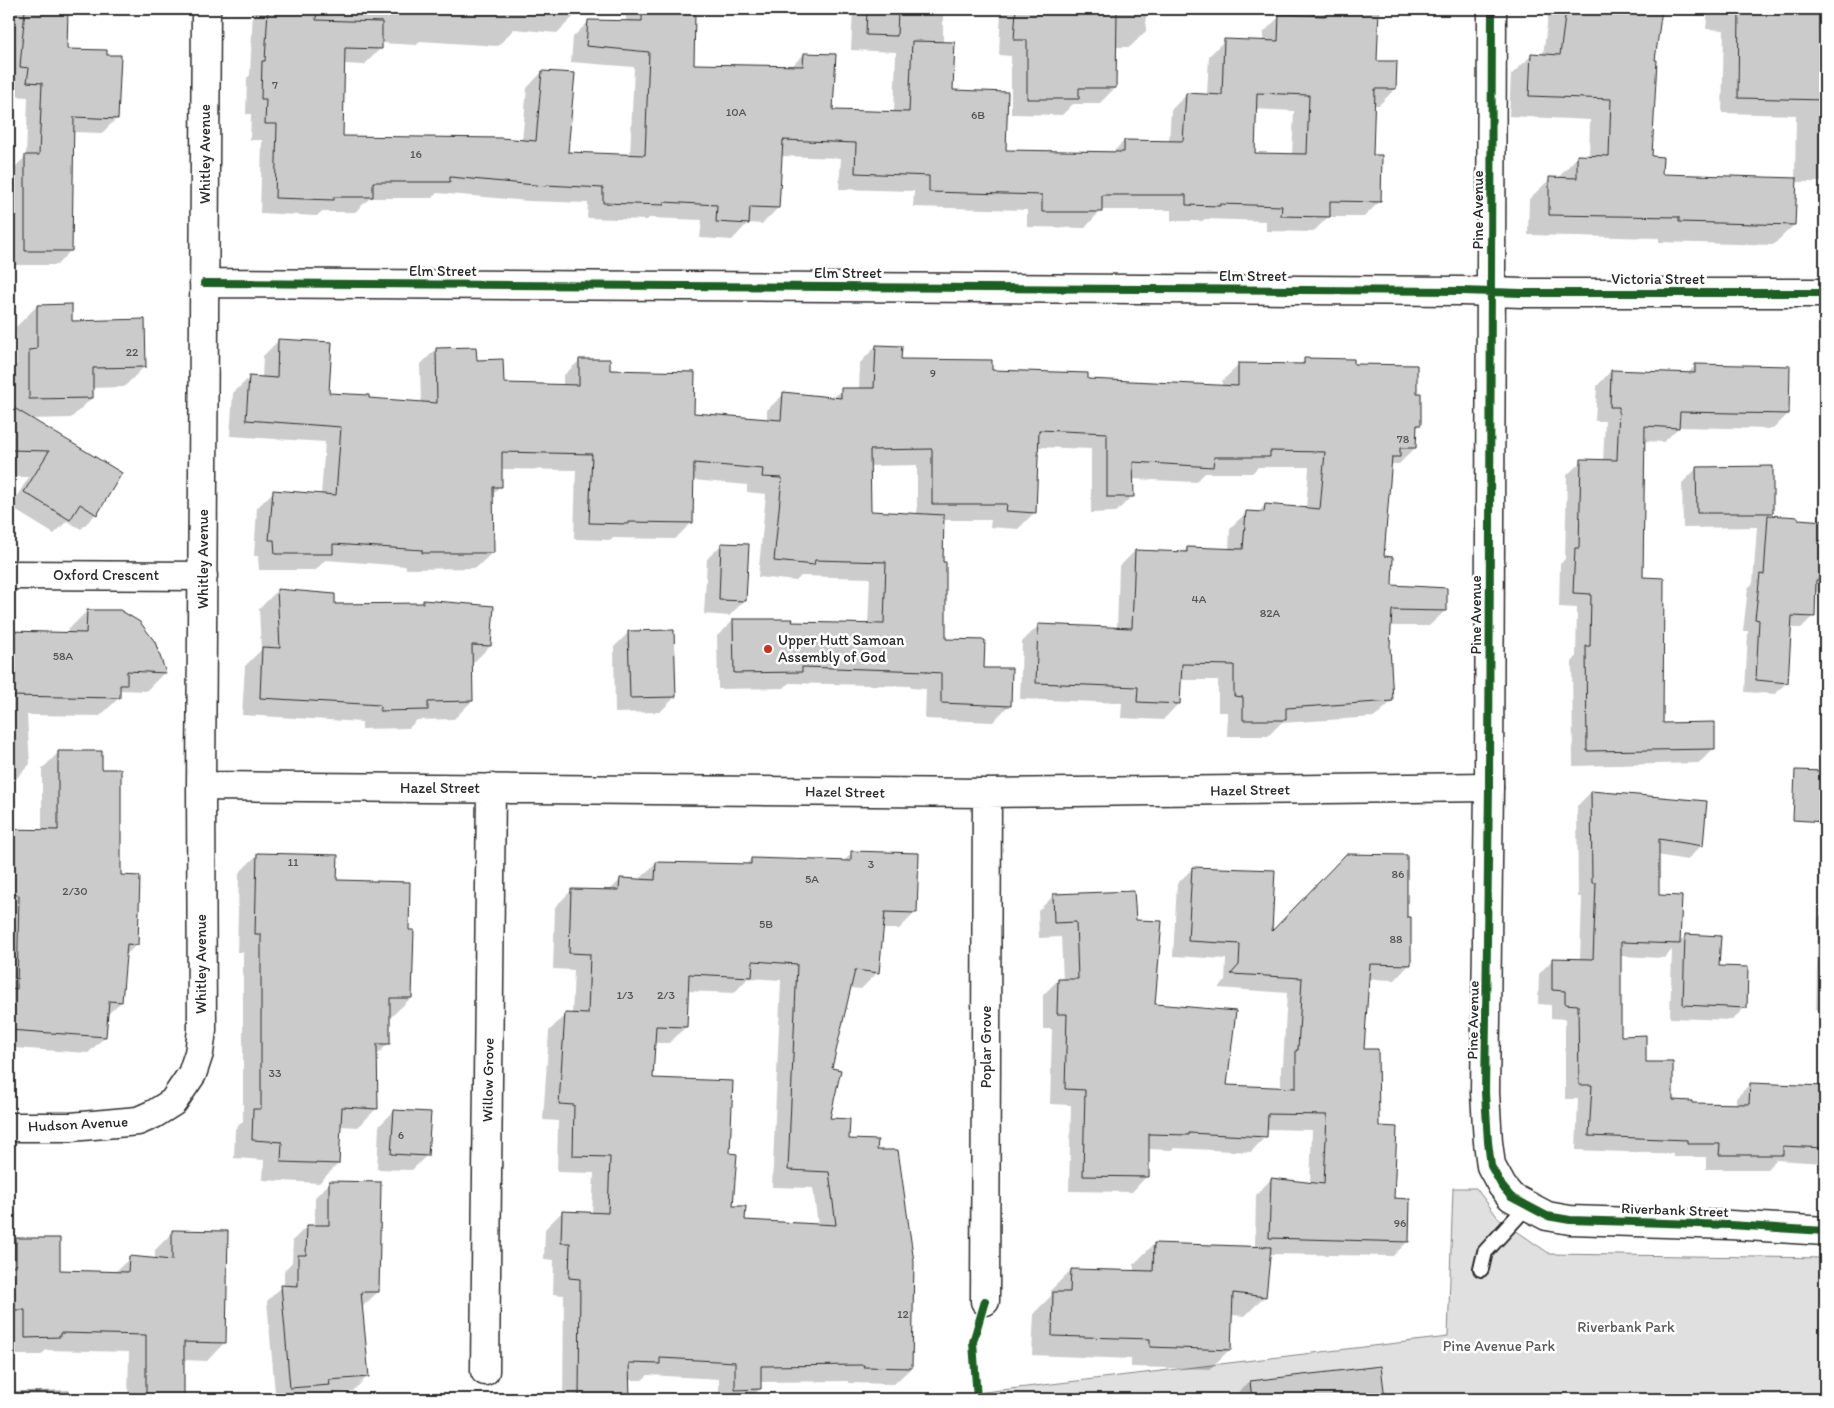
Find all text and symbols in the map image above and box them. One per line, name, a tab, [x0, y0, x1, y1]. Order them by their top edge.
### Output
house number: 7	[272, 78, 278, 92]
street label: Whitley Avenue	[196, 104, 214, 204]
house number: 10A	[726, 105, 747, 119]
house number: 6B	[971, 108, 985, 122]
house number: 16	[410, 147, 422, 161]
street label: Pine Avenue	[1469, 170, 1487, 250]
street label: Elm Street	[409, 262, 477, 280]
street label: Elm Street	[814, 264, 882, 282]
street label: Elm Street	[1219, 267, 1287, 285]
street label: Victoria Street	[1611, 270, 1705, 288]
house number: 22	[126, 345, 139, 359]
house number: 9	[930, 366, 936, 380]
house number: 78	[1397, 432, 1410, 446]
street label: Whitley Avenue	[194, 509, 212, 609]
street label: Oxford Crescent	[53, 566, 159, 584]
street label: Pine Avenue	[1467, 575, 1485, 655]
house number: 4A	[1192, 592, 1207, 606]
house number: 82A	[1260, 606, 1281, 620]
place label: Upper Hutt Samoan Assembly of God	[778, 631, 904, 666]
marker: Upper Hutt Samoan Assembly of God	[762, 643, 774, 655]
house number: 58A	[53, 649, 74, 663]
street label: Hazel Street	[400, 779, 480, 797]
street label: Hazel Street	[1210, 780, 1291, 800]
street label: Hazel Street	[805, 782, 886, 802]
house number: 11	[287, 855, 299, 869]
house number: 3	[868, 857, 875, 871]
house number: 86	[1392, 867, 1404, 881]
house number: 5A	[805, 872, 819, 886]
house number: 2/30	[62, 884, 88, 898]
street label: Whitley Avenue	[192, 914, 210, 1014]
house number: 5B	[759, 917, 773, 931]
house number: 88	[1389, 932, 1403, 946]
street label: Pine Avenue	[1463, 980, 1483, 1060]
house number: 1/3	[616, 988, 634, 1002]
house number: 2/3	[657, 988, 675, 1002]
street label: Poplar Grove	[977, 1006, 995, 1088]
street label: Willow Grove	[478, 1038, 498, 1122]
house number: 33	[268, 1066, 282, 1080]
street label: Hudson Avenue	[28, 1112, 128, 1136]
house number: 6	[398, 1128, 404, 1142]
street label: Riverbank Street	[1621, 1199, 1730, 1221]
house number: 96	[1394, 1216, 1406, 1230]
house number: 12	[897, 1307, 910, 1321]
park label: Riverbank Park	[1577, 1318, 1675, 1336]
park label: Pine Avenue Park	[1443, 1337, 1556, 1355]

